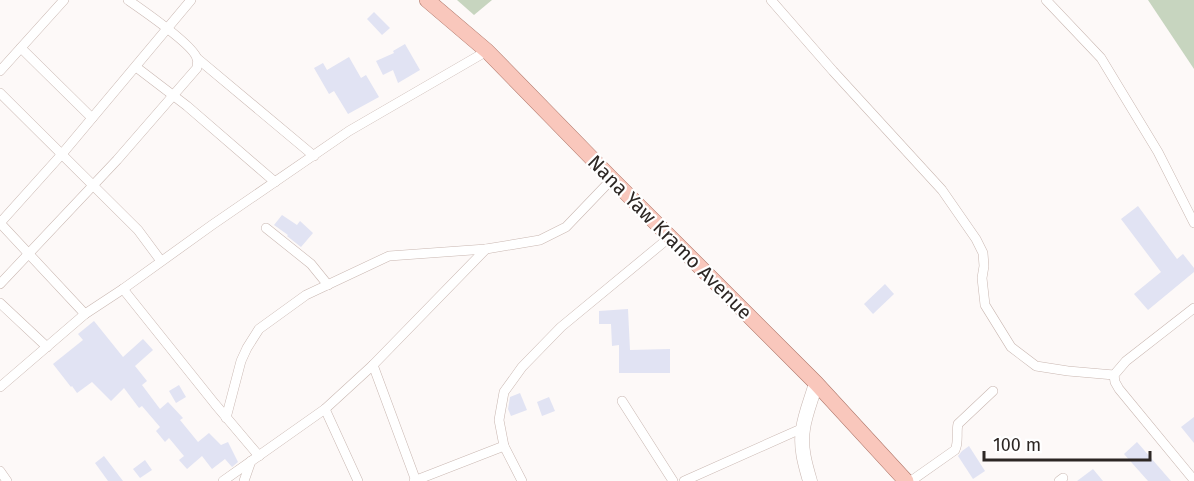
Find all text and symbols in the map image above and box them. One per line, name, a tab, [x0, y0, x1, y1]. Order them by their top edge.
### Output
street label: Nana Yaw Kramo Avenue	[583, 150, 757, 324]
scale bar	[984, 424, 1150, 462]
text: 100 m	[993, 434, 1041, 456]

